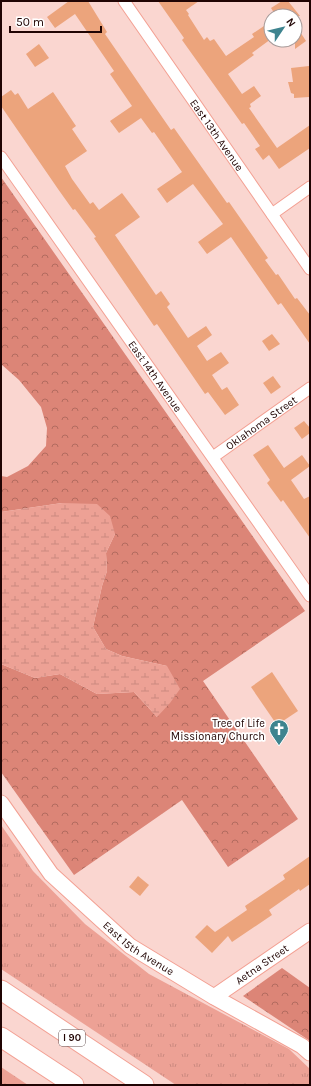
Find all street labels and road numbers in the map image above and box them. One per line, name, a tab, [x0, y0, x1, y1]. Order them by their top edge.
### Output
street label: East 13th Avenue	[187, 96, 247, 174]
street label: East 14th Avenue	[126, 338, 185, 415]
street label: Oklahoma Street	[223, 393, 299, 453]
street label: East 15th Avenue	[101, 918, 177, 978]
street label: Aetna Street	[233, 941, 291, 987]
road number: I 90	[59, 1030, 85, 1046]

